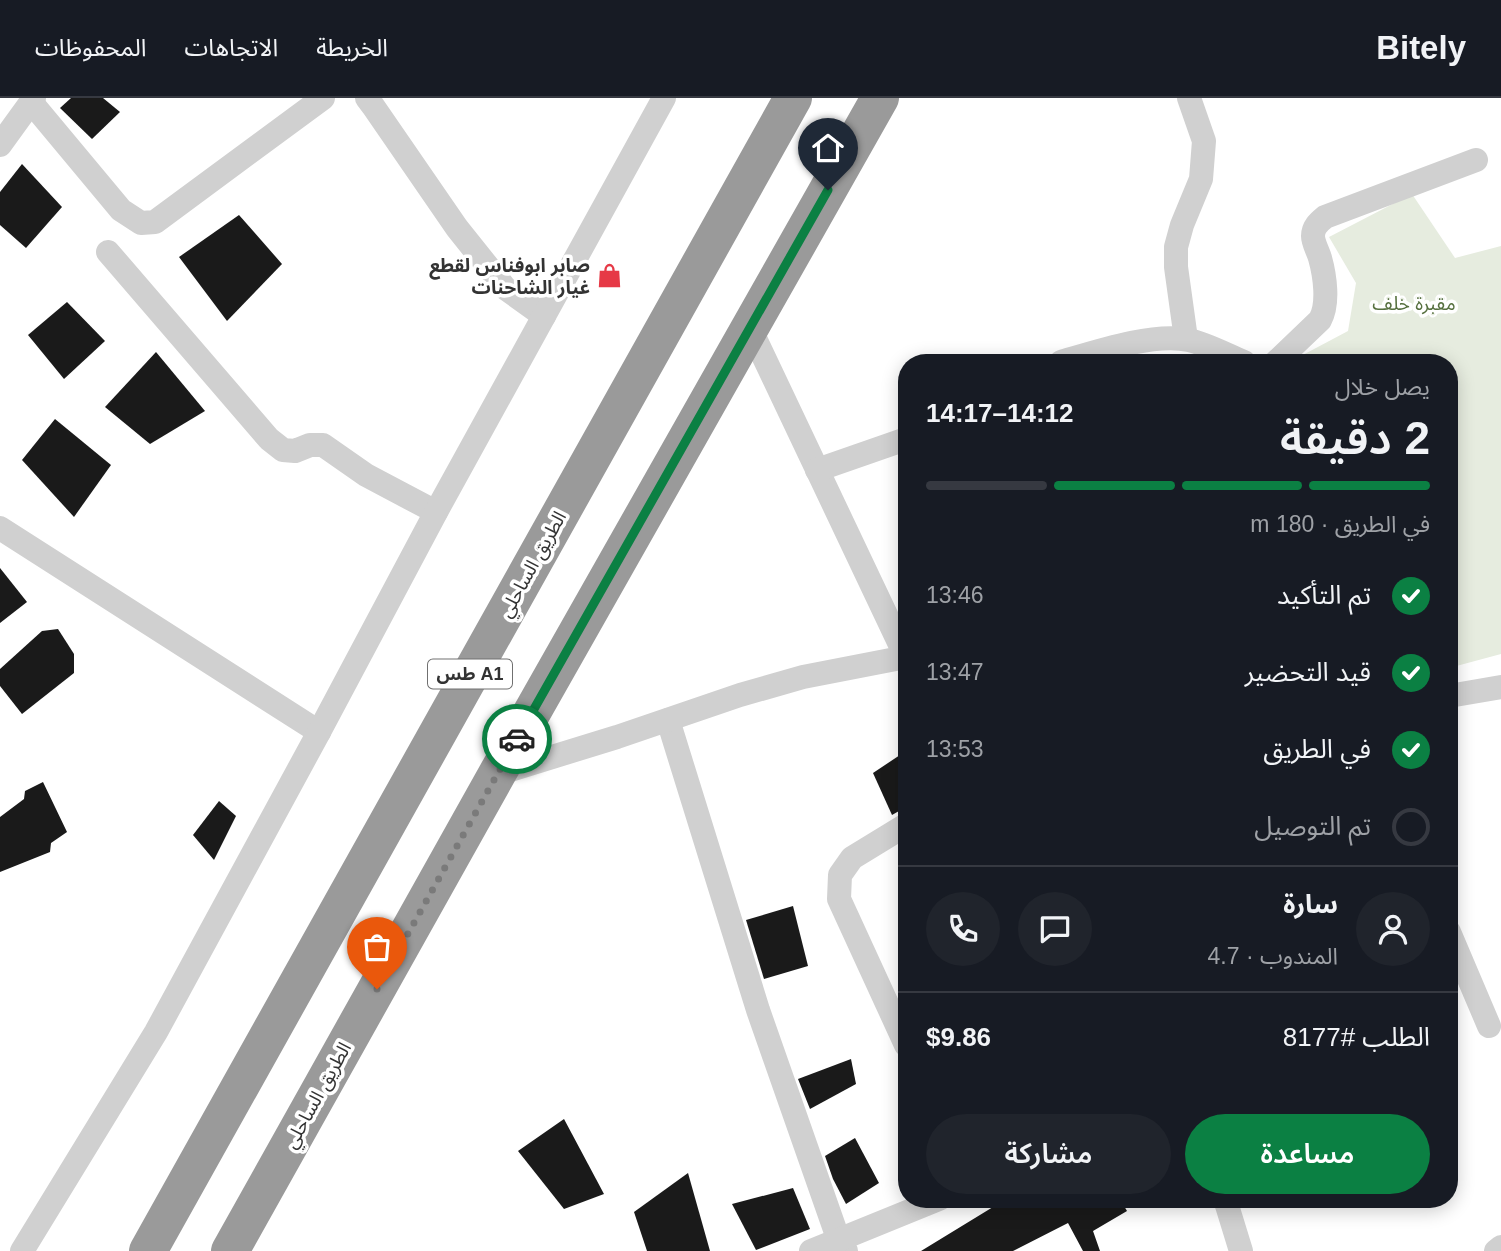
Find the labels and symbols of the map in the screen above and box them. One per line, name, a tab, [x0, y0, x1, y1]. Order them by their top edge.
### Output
pin	[798, 118, 858, 190]
place label: صابر ابوفناس لقطع غيار الشاحنات	[429, 255, 590, 299]
shop icon: صابر ابوفناس لقطع غيار الشاحنات	[596, 262, 624, 290]
park label: مقبرة خلف	[1372, 293, 1456, 315]
street label: الطريق الساحلي	[495, 507, 574, 623]
road number: طس A1	[428, 660, 512, 688]
courier	[482, 704, 552, 774]
pin	[347, 917, 407, 989]
street label: الطريق الساحلي	[280, 1038, 359, 1154]

